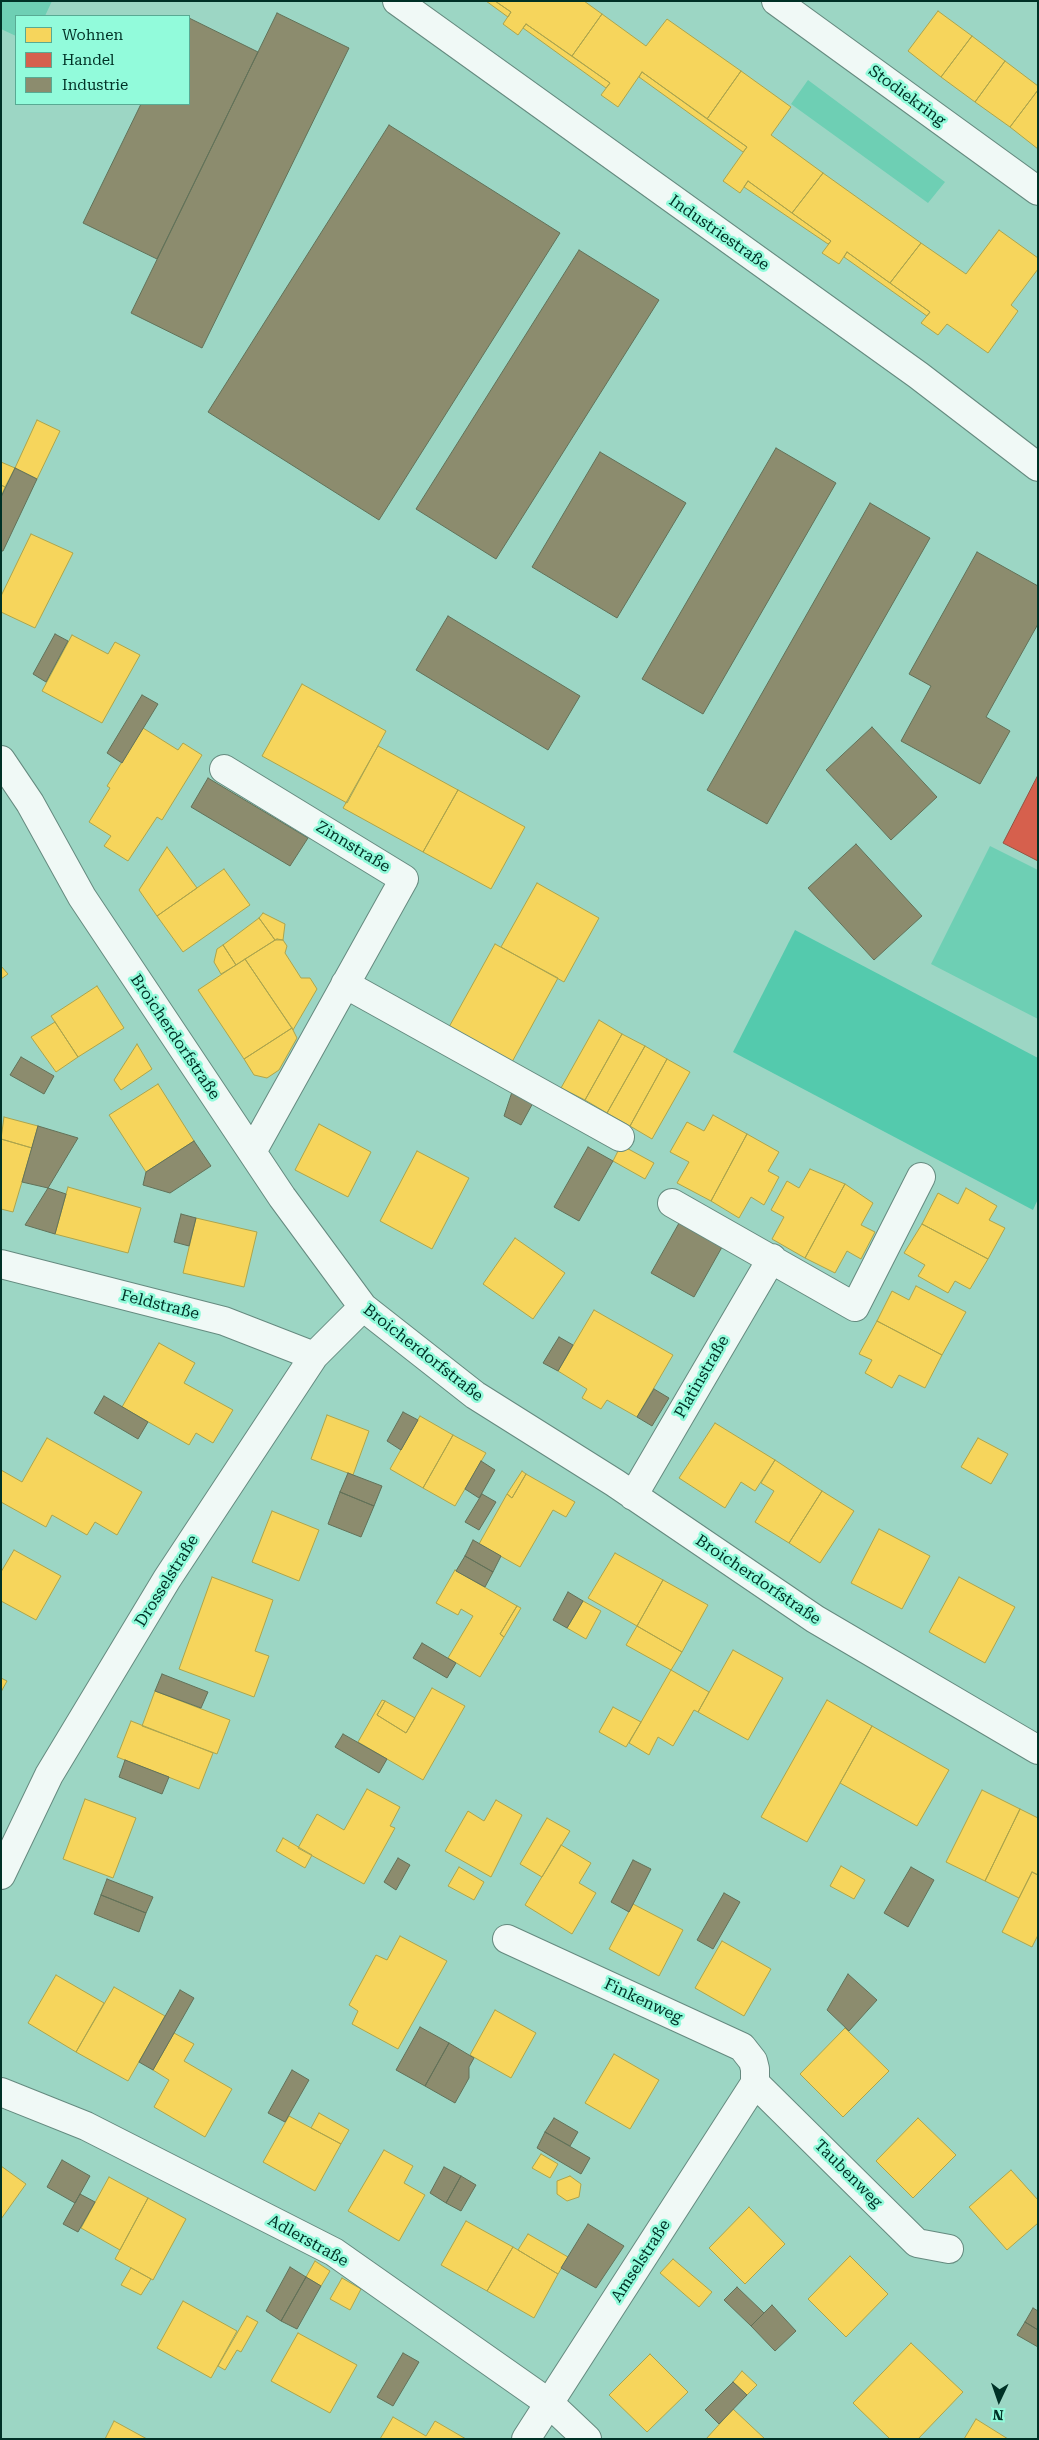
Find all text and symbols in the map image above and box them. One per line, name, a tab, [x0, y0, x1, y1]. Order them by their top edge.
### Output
legend	[15, 15, 190, 105]
text: Wohnen	[62, 26, 123, 44]
text: Handel	[62, 51, 115, 69]
street label: Stodiekring	[865, 62, 949, 130]
text: Industrie	[62, 76, 128, 94]
street label: Industriestraße	[665, 191, 773, 275]
street label: Zinnstraße	[312, 817, 394, 877]
street label: Broicherdorfstraße	[126, 971, 224, 1103]
street label: Feldstraße	[119, 1286, 201, 1324]
street label: Broicherdorfstraße	[359, 1300, 487, 1406]
street label: Platinstraße	[671, 1332, 733, 1422]
street label: Broicherdorfstraße	[692, 1531, 824, 1629]
street label: Drosselstraße	[131, 1532, 203, 1630]
street label: Finkenweg	[601, 1975, 685, 2027]
street label: Taubenweg	[810, 2136, 886, 2212]
street label: Adlerstraße	[264, 2211, 352, 2271]
street label: Amselstraße	[607, 2216, 675, 2306]
north arrow	[974, 2375, 1024, 2425]
text: N	[992, 2407, 1004, 2423]

